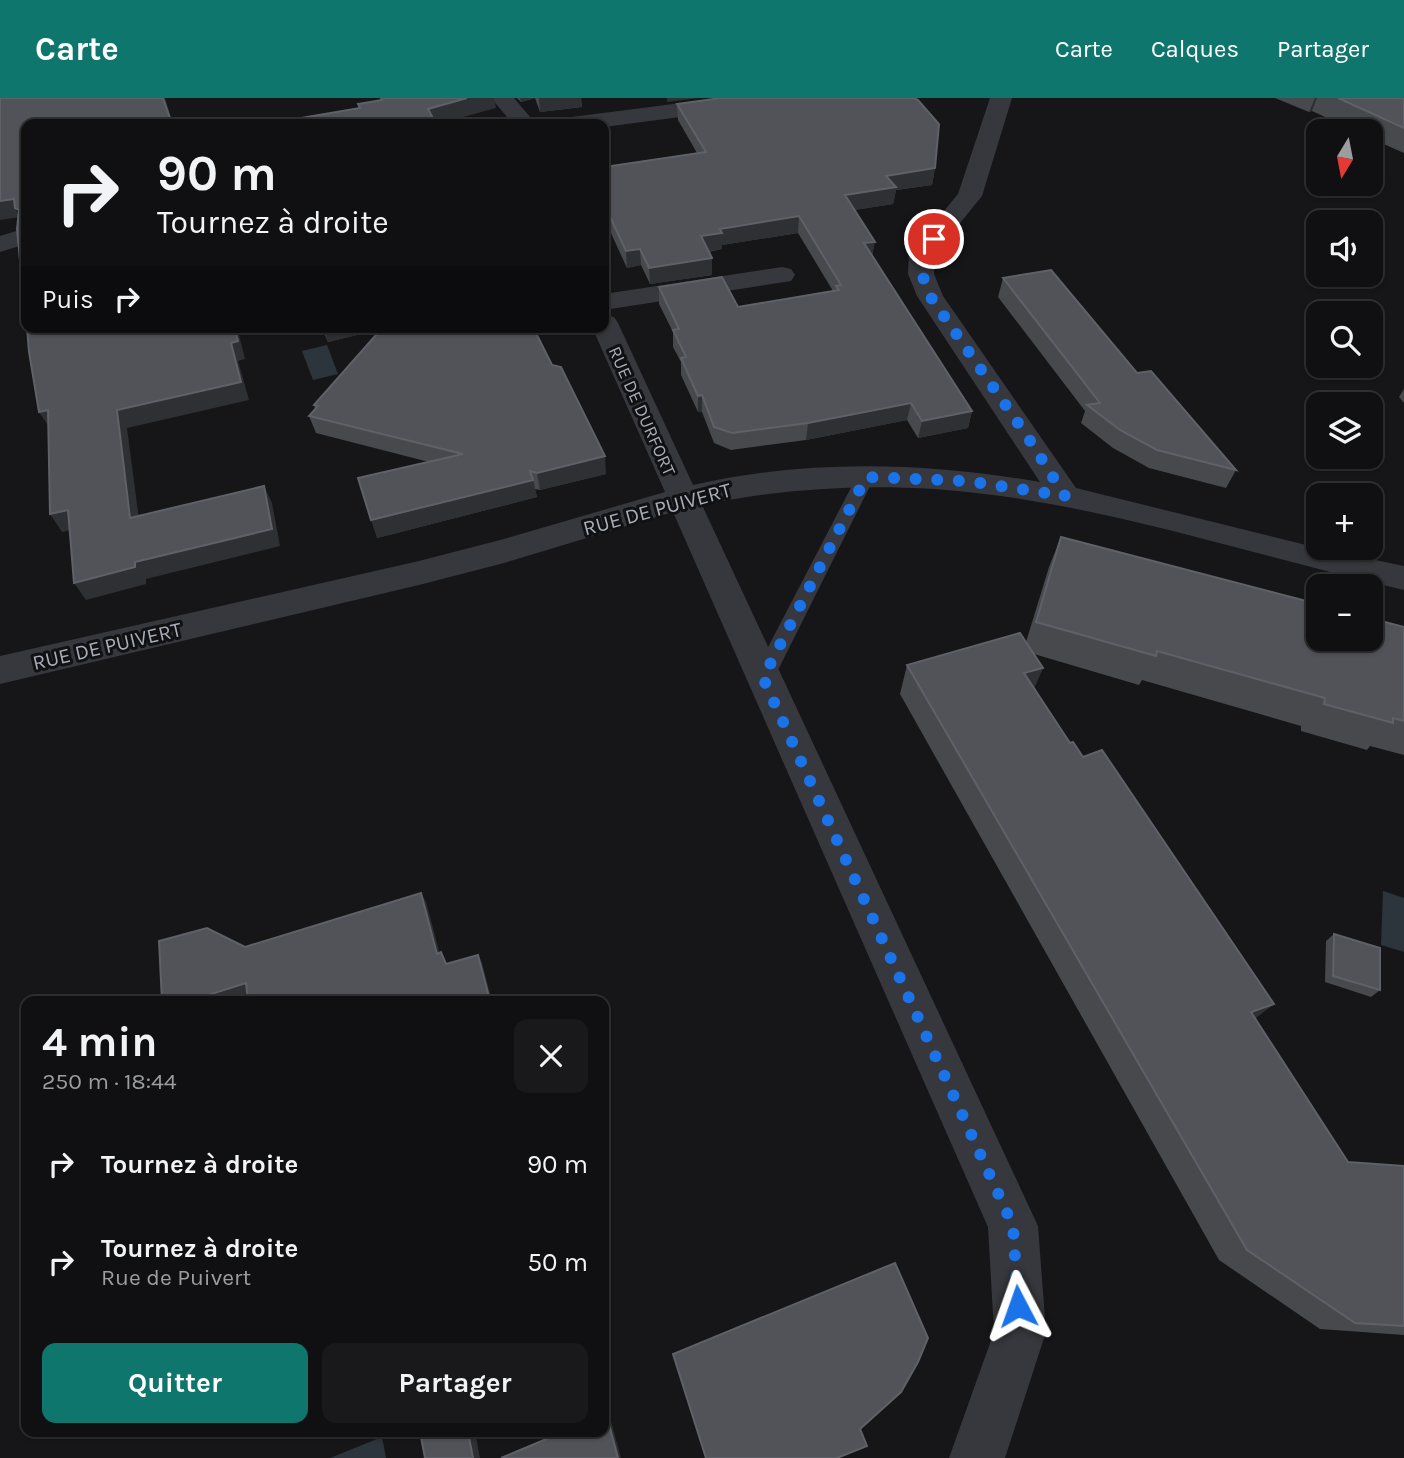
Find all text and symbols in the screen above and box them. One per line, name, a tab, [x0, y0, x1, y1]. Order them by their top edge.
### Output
text: Carte	[35, 30, 119, 68]
text: Carte	[1055, 35, 1113, 63]
text: Calques	[1151, 35, 1239, 63]
text: Partager	[1277, 35, 1369, 63]
north arrow	[1306, 119, 1382, 196]
map controls	[1306, 119, 1383, 651]
text: 90 m	[157, 145, 277, 202]
icon: right	[42, 147, 133, 238]
text: Tournez à droite	[157, 204, 389, 241]
pin	[904, 209, 964, 269]
button: sound	[1306, 210, 1383, 287]
icon: arrive	[915, 220, 953, 258]
icon: right	[108, 280, 146, 318]
text: Puis	[42, 284, 94, 315]
button: search	[1306, 301, 1383, 378]
street label: RUE DE DURFORT	[604, 343, 680, 479]
button: layers	[1306, 392, 1383, 469]
street label: RUE DE PUIVERT	[580, 478, 734, 540]
button: +	[1306, 483, 1383, 560]
button: −	[1306, 574, 1383, 651]
street label: RUE DE PUIVERT	[30, 617, 184, 675]
text: 4 min	[42, 1017, 157, 1067]
button: close	[514, 1019, 588, 1093]
text: 250 m · 18:44	[42, 1068, 177, 1095]
icon: right	[42, 1145, 80, 1183]
text: Tournez à droite	[101, 1149, 298, 1180]
text: 90 m	[527, 1149, 588, 1180]
text: Tournez à droite	[101, 1233, 298, 1264]
icon: right	[42, 1243, 80, 1281]
text: 50 m	[527, 1247, 588, 1278]
text: Rue de Puivert	[101, 1264, 251, 1291]
position arrow	[981, 1269, 1055, 1343]
button: Quitter	[42, 1343, 308, 1423]
button: Partager	[322, 1343, 588, 1423]

